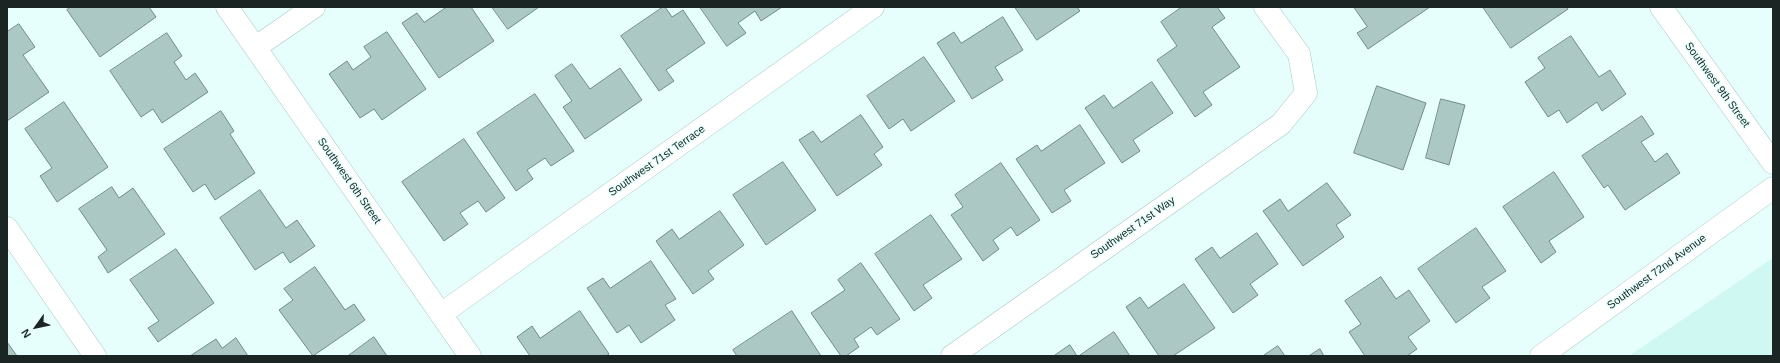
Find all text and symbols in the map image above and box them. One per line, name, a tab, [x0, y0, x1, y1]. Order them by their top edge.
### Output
street label: Southwest 9th Street	[1682, 40, 1752, 130]
street label: Southwest 71st Terrace	[606, 123, 708, 199]
street label: Southwest 6th Street	[314, 135, 384, 227]
street label: Southwest 71st Way	[1088, 194, 1178, 262]
street label: Southwest 72nd Avenue	[1605, 232, 1709, 312]
north arrow	[16, 307, 56, 347]
text: N	[19, 327, 33, 340]

